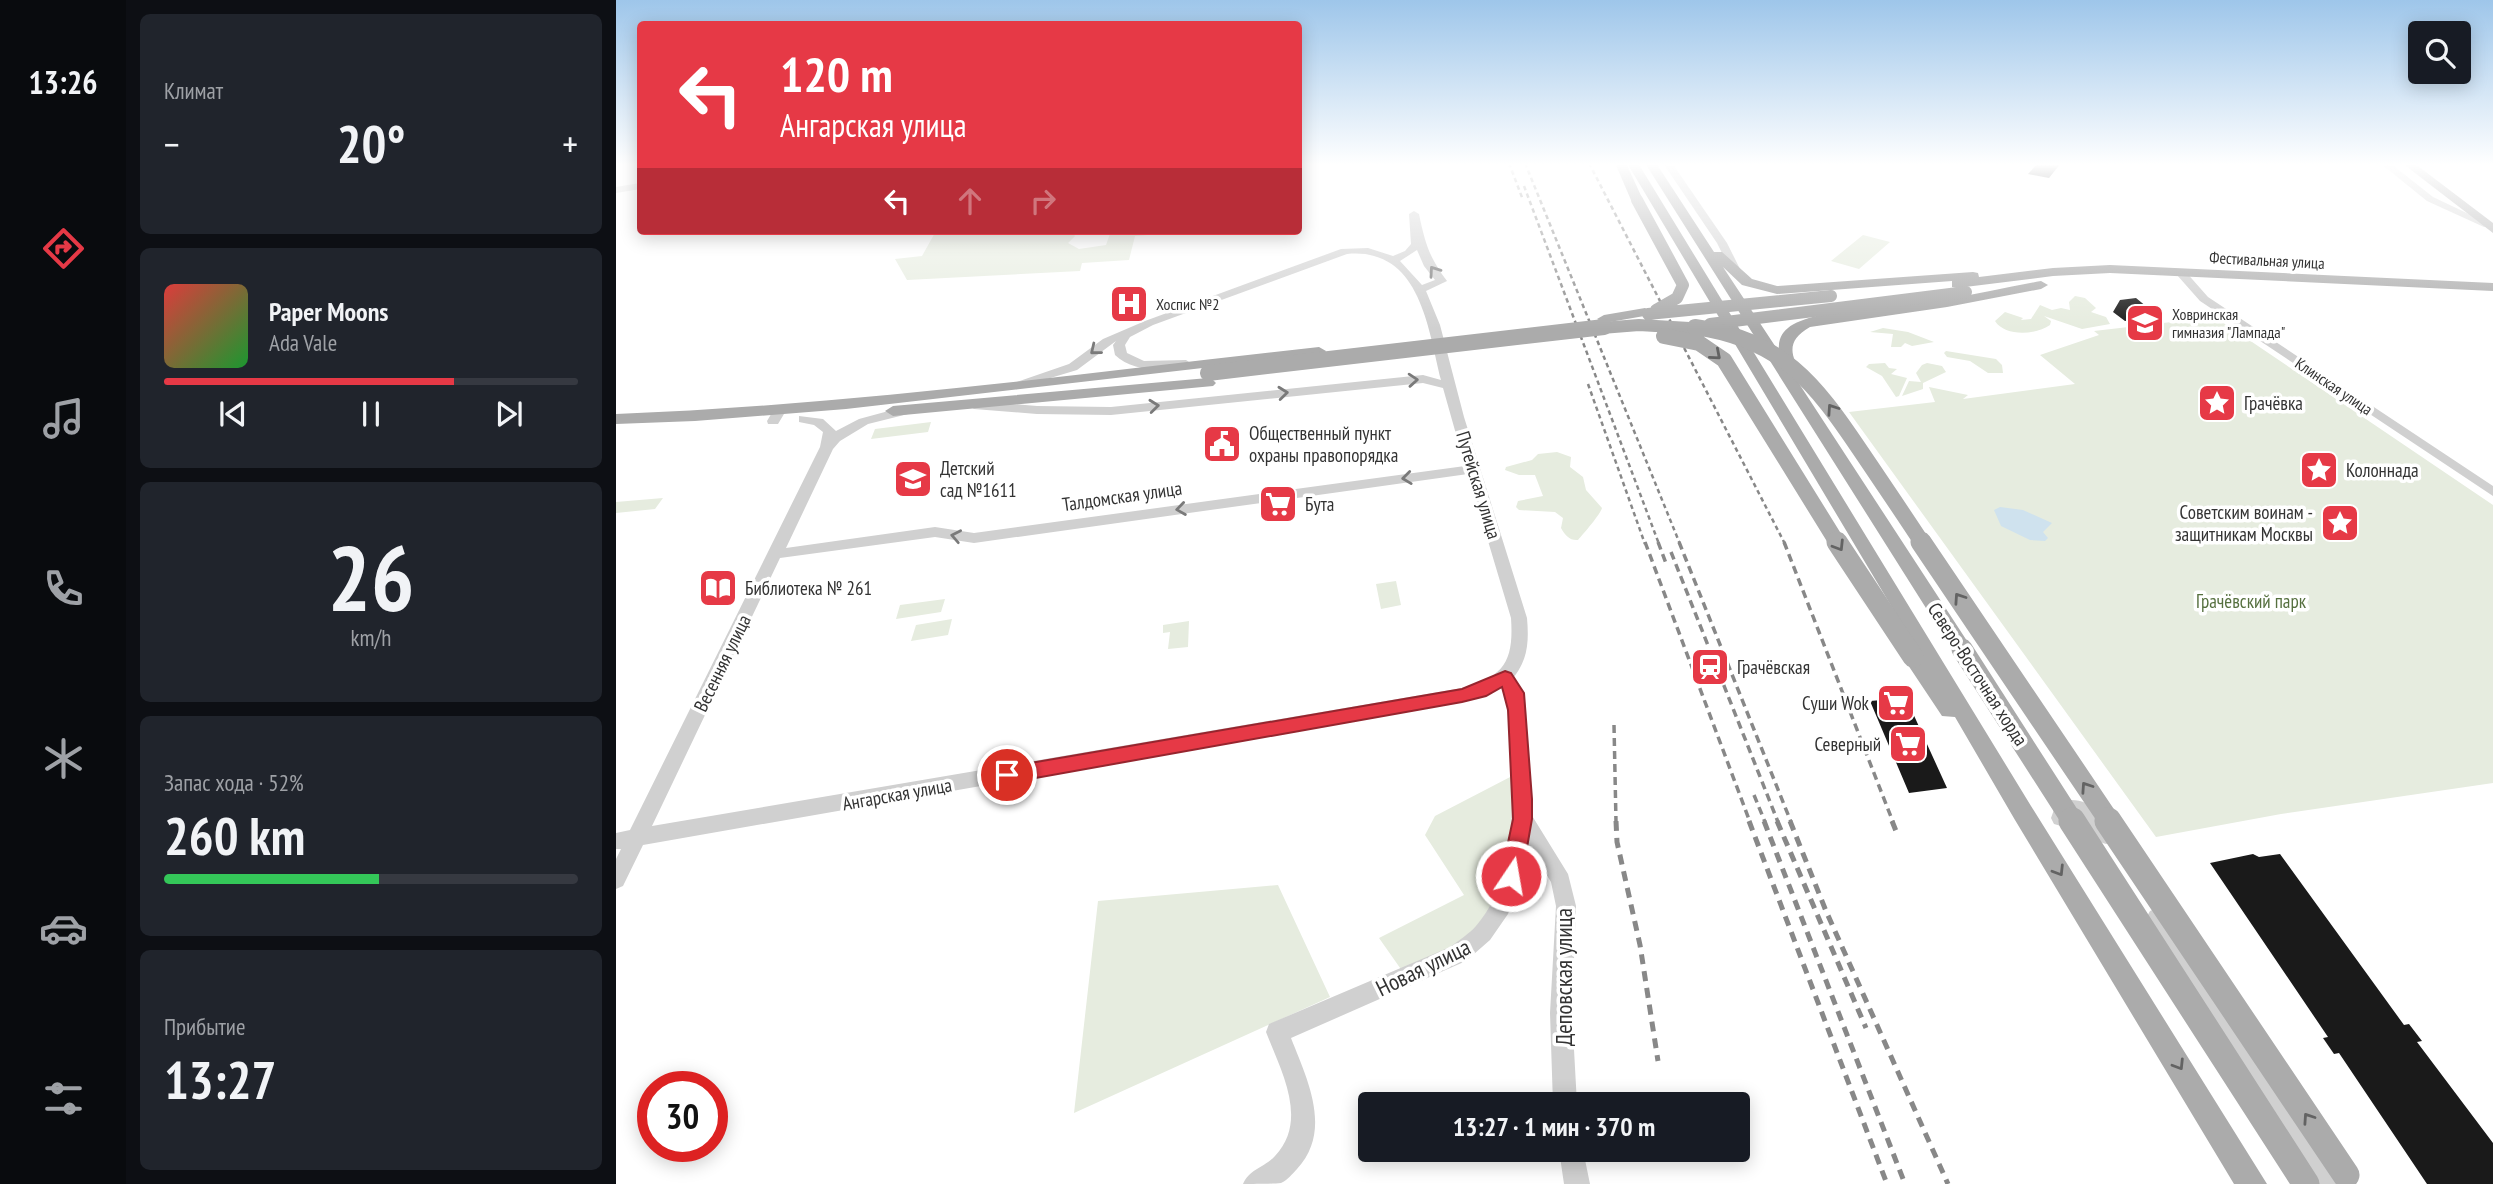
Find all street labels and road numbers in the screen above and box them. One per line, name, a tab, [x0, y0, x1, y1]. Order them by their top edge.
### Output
street label: Фестивальная улица	[2209, 247, 2325, 273]
street label: Клинская улица	[2292, 353, 2376, 419]
street label: Путейская улица	[1451, 428, 1507, 542]
street label: Талдомская улица	[1061, 476, 1183, 516]
street label: Северо-Восточная хорда	[1923, 598, 2033, 750]
street label: Весенняя улица	[688, 611, 756, 715]
street label: Ангарская улица	[840, 773, 954, 815]
street label: Деповская улица	[1549, 908, 1578, 1046]
street label: Новая улица	[1371, 932, 1475, 1002]

